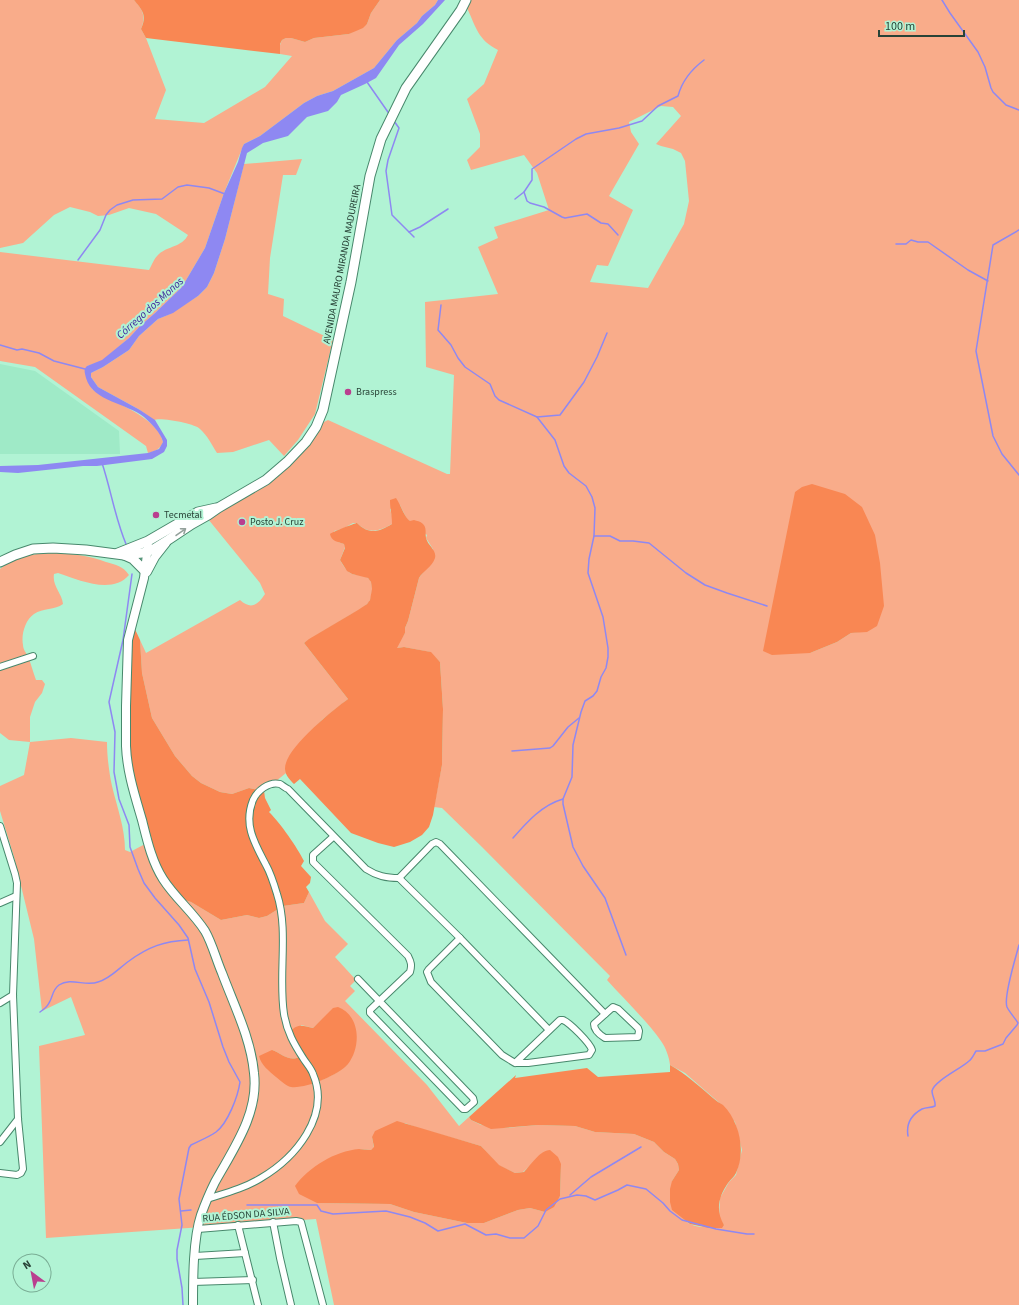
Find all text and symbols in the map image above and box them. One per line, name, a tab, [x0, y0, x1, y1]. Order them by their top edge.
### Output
scale bar	[879, 12, 964, 38]
text: 100 m	[885, 18, 915, 35]
street label: AVENIDA MAURO MIRANDA MADUREIRA	[320, 182, 364, 345]
water label: Córrego dos Monos	[113, 273, 187, 342]
place label: Braspress	[356, 385, 397, 399]
marker: Braspress	[343, 387, 353, 397]
place label: Tecmetal	[164, 508, 203, 522]
marker: Tecmetal	[151, 510, 161, 520]
place label: Posto J. Cruz	[250, 515, 303, 529]
marker: Posto J. Cruz	[237, 517, 247, 527]
one-way arrow	[175, 528, 186, 536]
street label: RUA ÉDSON DA SILVA	[202, 1204, 291, 1226]
north arrow	[12, 1253, 52, 1293]
text: N	[20, 1257, 34, 1273]

